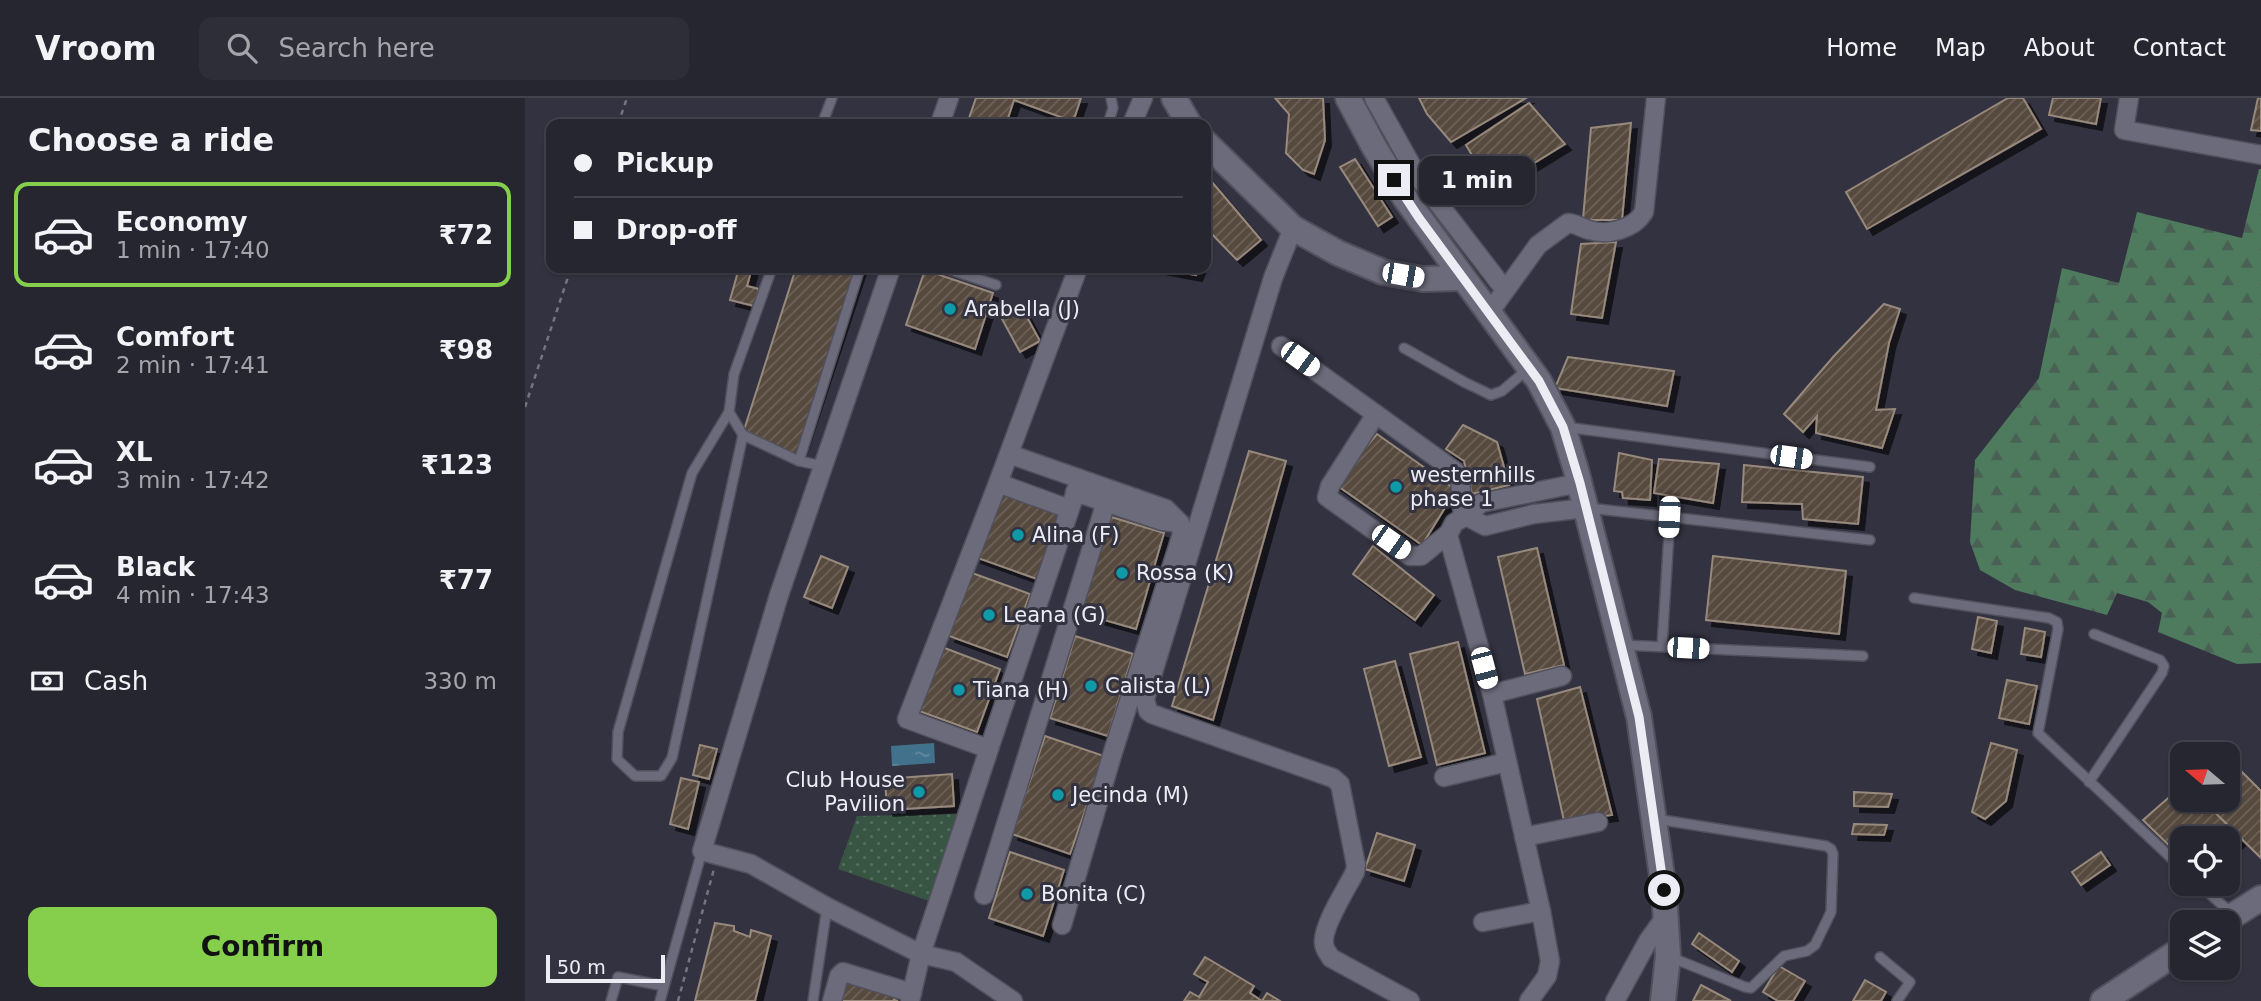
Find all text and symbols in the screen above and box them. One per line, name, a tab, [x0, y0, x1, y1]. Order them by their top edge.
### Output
search box	[199, 17, 689, 80]
text: Vroom	[35, 29, 157, 68]
icon: search	[223, 29, 261, 67]
text: Search here	[279, 33, 435, 63]
text: Home	[1826, 34, 1897, 62]
text: Map	[1935, 34, 1986, 62]
text: About	[2024, 34, 2095, 62]
text: Contact	[2133, 34, 2226, 62]
text: Choose a ride	[28, 121, 274, 159]
text: Pickup	[616, 148, 714, 178]
callout: 1 min	[1419, 155, 1534, 204]
route end	[1378, 164, 1410, 196]
text: 1 min	[1441, 167, 1513, 193]
icon: car	[32, 203, 95, 266]
text: Economy	[116, 207, 247, 237]
text: Drop-off	[616, 215, 737, 245]
text: ₹72	[439, 220, 493, 250]
text: 1 min · 17:40	[116, 237, 270, 263]
car	[1381, 261, 1426, 289]
place label: Arabella (J)	[964, 297, 1080, 321]
marker: Arabella (J)	[942, 301, 958, 317]
icon: car	[32, 318, 95, 381]
text: Comfort	[116, 322, 234, 352]
text: ₹98	[439, 335, 493, 365]
car	[1277, 338, 1324, 380]
text: 2 min · 17:41	[116, 352, 270, 378]
icon: car	[32, 433, 95, 496]
text: XL	[116, 437, 153, 467]
car	[1769, 444, 1814, 470]
text: ₹123	[421, 450, 493, 480]
place label: westernhills phase 1	[1410, 463, 1536, 511]
text: 3 min · 17:42	[116, 467, 270, 493]
marker: westernhills phase 1	[1388, 479, 1404, 495]
car	[1658, 495, 1681, 539]
car	[1368, 521, 1415, 563]
place label: Alina (F)	[1032, 523, 1119, 547]
marker: Alina (F)	[1010, 527, 1026, 543]
icon: car	[32, 548, 95, 611]
text: Black	[116, 552, 195, 582]
place label: Rossa (K)	[1136, 561, 1234, 585]
text: ₹77	[439, 565, 493, 595]
marker: Rossa (K)	[1114, 565, 1130, 581]
text: 4 min · 17:43	[116, 582, 270, 608]
place label: Leana (G)	[1003, 603, 1106, 627]
marker: Leana (G)	[981, 607, 997, 623]
car	[1667, 636, 1710, 660]
car	[1469, 645, 1500, 691]
icon: cash	[28, 662, 66, 700]
text: Cash	[84, 666, 148, 696]
text: 330 m	[423, 668, 497, 694]
place label: Calista (L)	[1105, 674, 1211, 698]
place label: Tiana (H)	[972, 678, 1069, 702]
marker: Calista (L)	[1083, 678, 1099, 694]
marker: Tiana (H)	[951, 682, 967, 698]
north arrow	[2170, 742, 2240, 812]
map controls	[2170, 742, 2240, 980]
place label: Club House Pavilion	[785, 768, 905, 816]
place label: Jecinda (M)	[1070, 783, 1189, 807]
marker: Club House Pavilion	[911, 784, 927, 800]
marker: Jecinda (M)	[1050, 787, 1066, 803]
button: locate	[2170, 826, 2240, 896]
route start	[1648, 874, 1680, 906]
place label: Bonita (C)	[1041, 882, 1146, 906]
marker: Bonita (C)	[1019, 886, 1035, 902]
button: Confirm	[28, 907, 497, 987]
button: layers	[2170, 910, 2240, 980]
scale bar	[546, 952, 665, 984]
text: 50 m	[557, 956, 606, 978]

